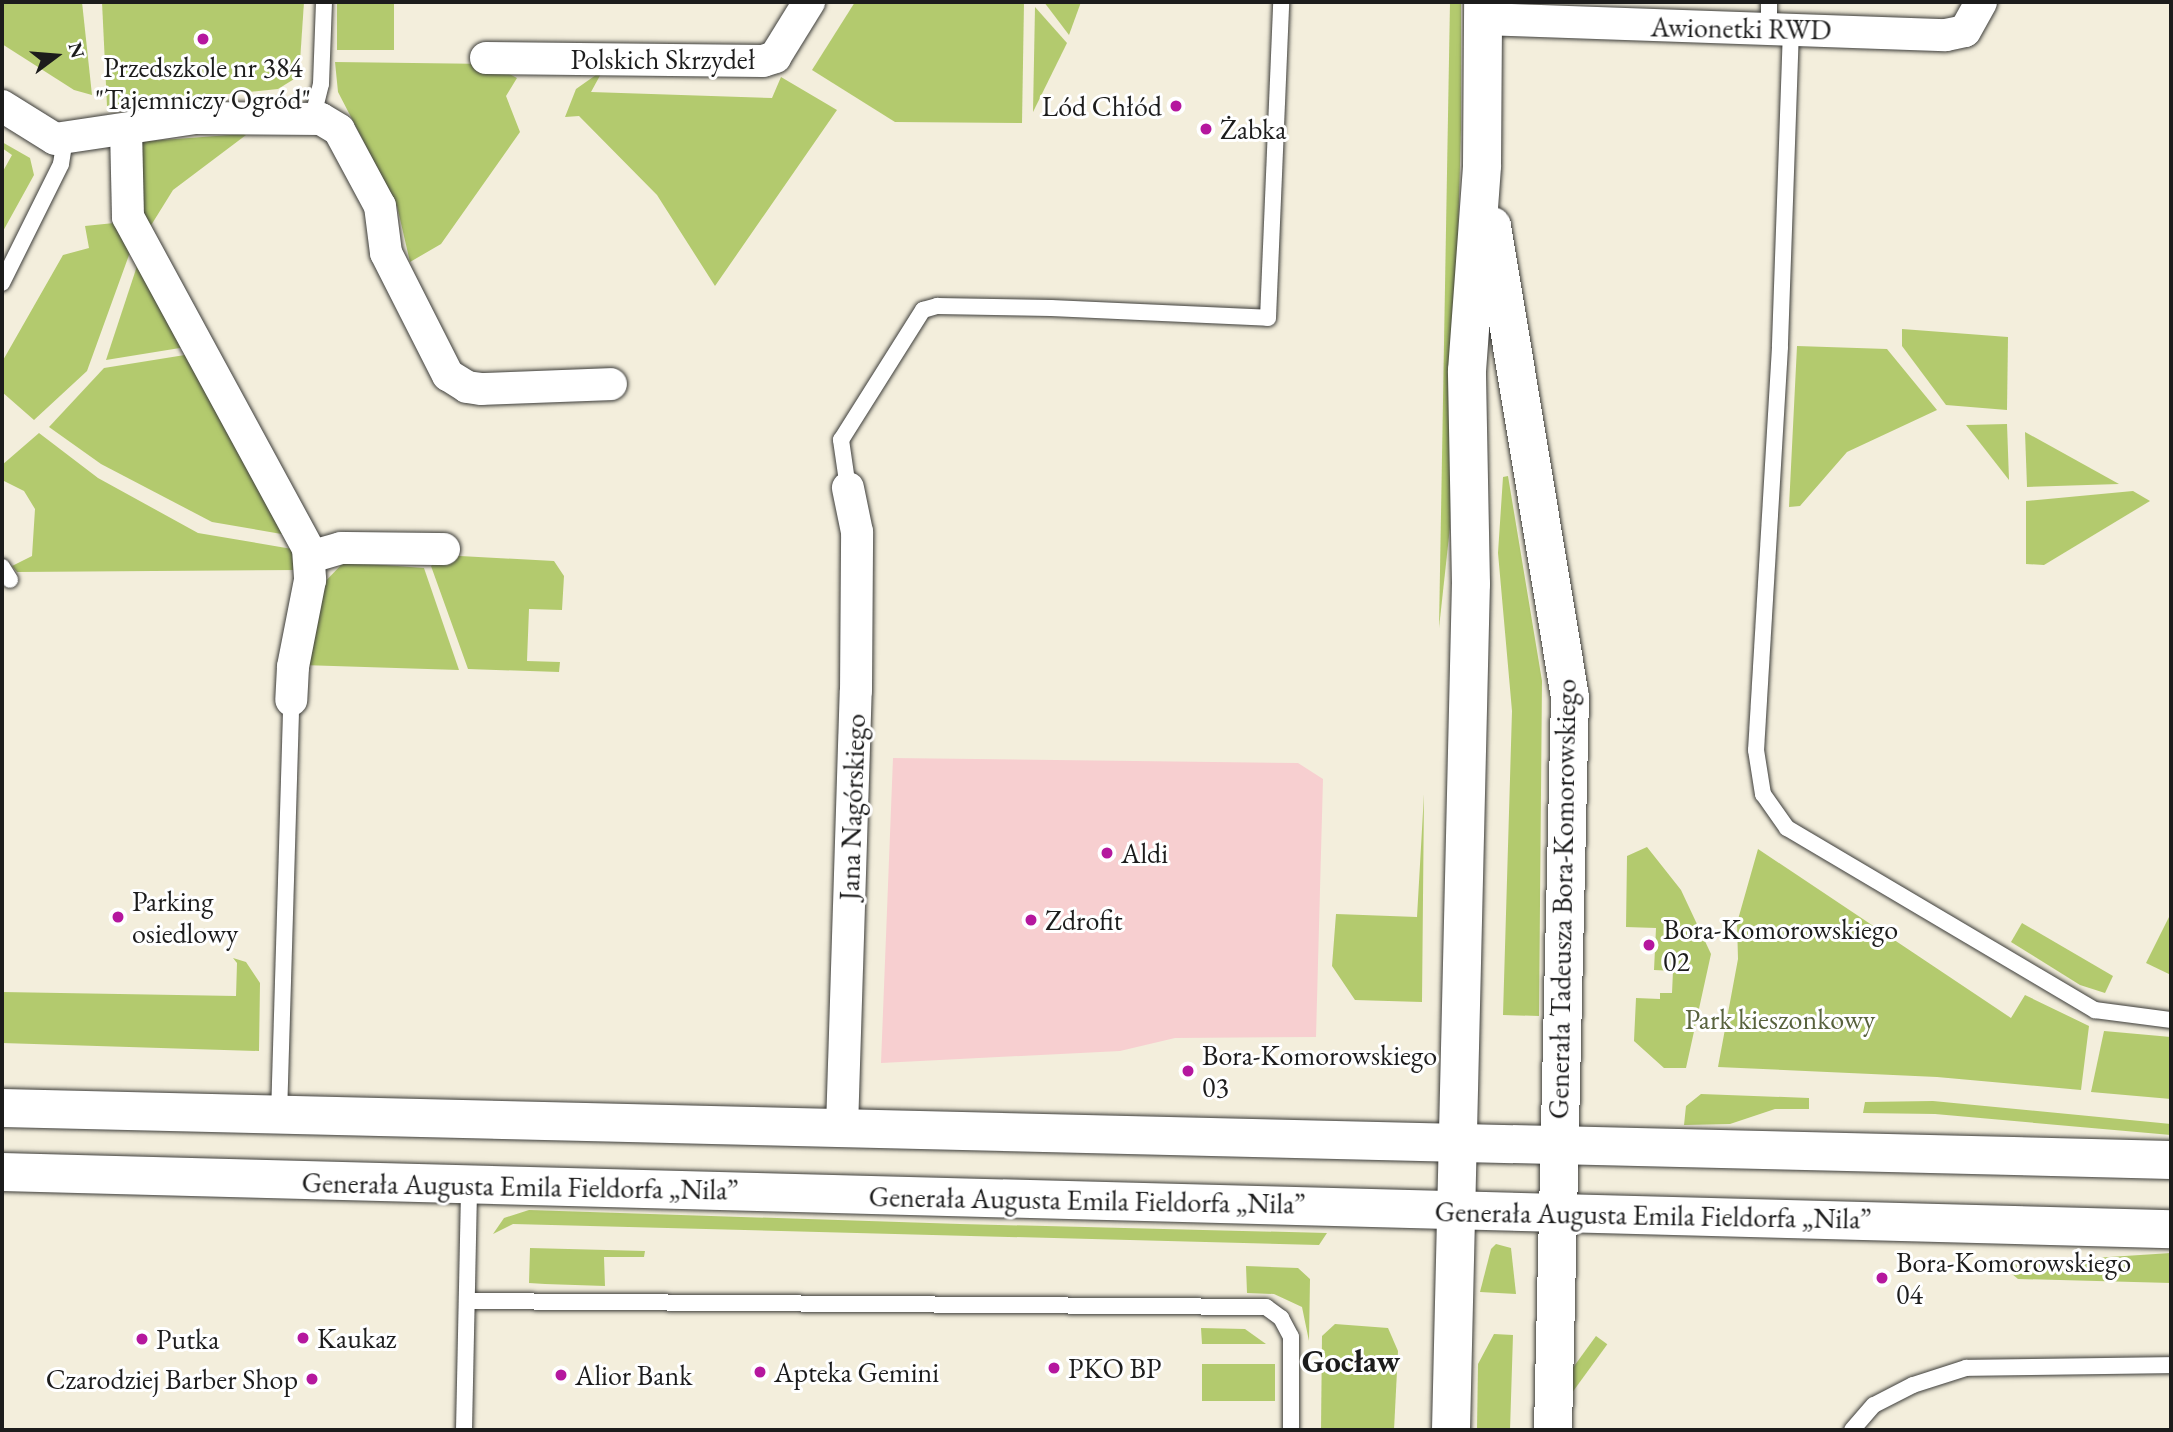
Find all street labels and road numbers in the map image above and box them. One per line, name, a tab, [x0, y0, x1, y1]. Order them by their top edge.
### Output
street label: Awionetki RWD	[1650, 10, 1832, 46]
street label: Polskich Skrzydeł	[570, 42, 756, 76]
street label: Generała Tadeusza Bora-Komorowskiego	[1541, 679, 1583, 1119]
street label: Jana Nagórskiego	[832, 713, 872, 901]
street label: Generała Augusta Emila Fieldorfa „Nila”	[301, 1165, 739, 1207]
street label: Generała Augusta Emila Fieldorfa „Nila”	[868, 1179, 1306, 1221]
street label: Generała Augusta Emila Fieldorfa „Nila”	[1434, 1194, 1872, 1236]

